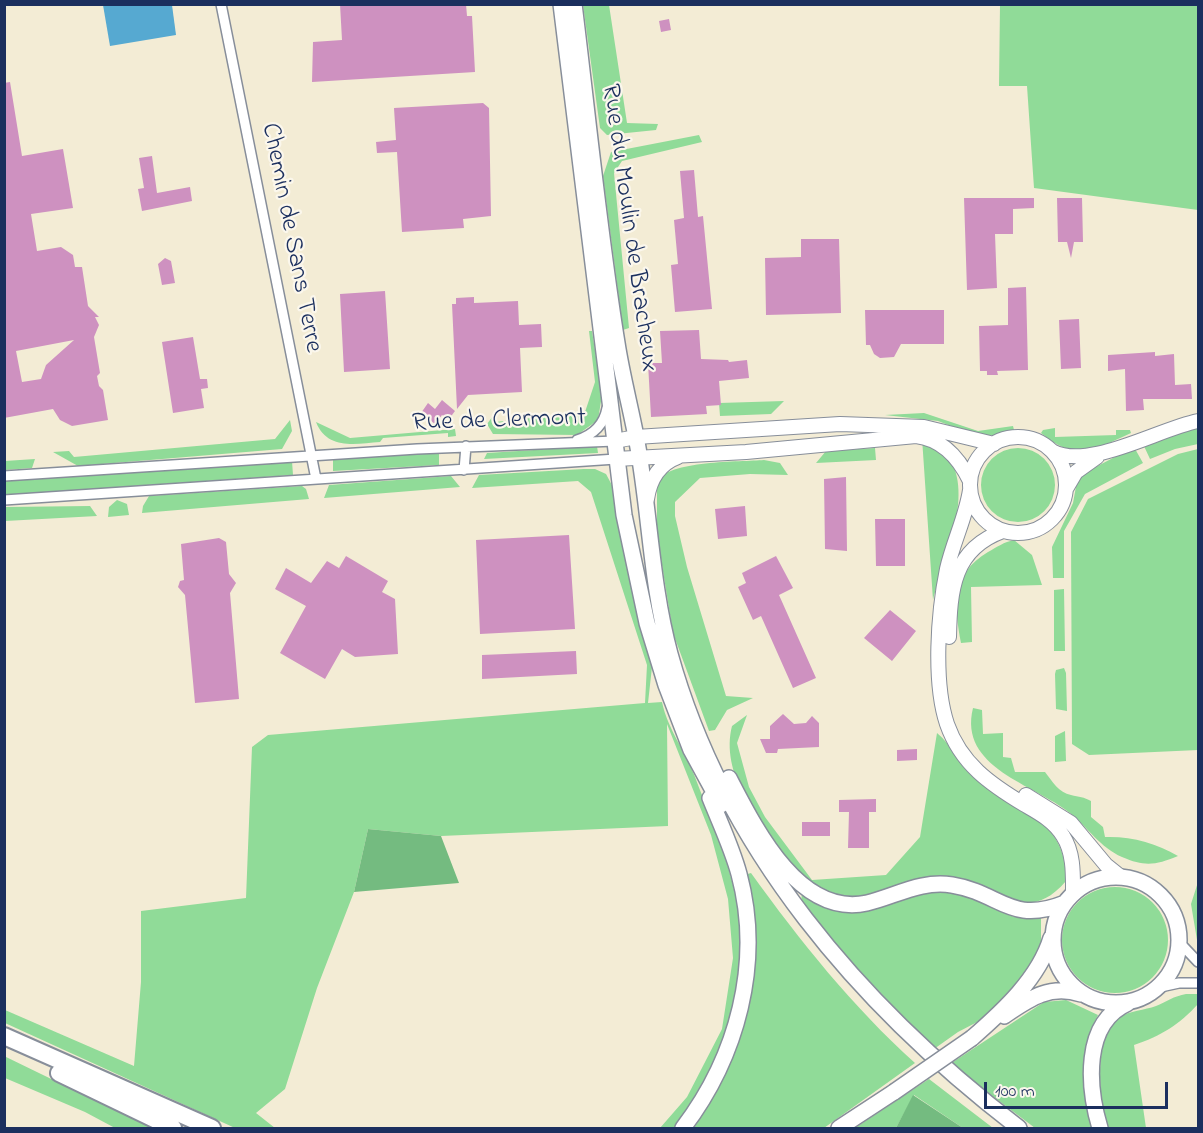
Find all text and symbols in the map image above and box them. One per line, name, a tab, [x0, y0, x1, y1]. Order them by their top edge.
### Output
street label: Rue du Moulin de Bracheux	[592, 82, 664, 374]
street label: Chemin de Sans Terre	[252, 121, 328, 355]
street label: Rue de Clermont	[412, 403, 586, 441]
scale bar	[987, 1070, 1172, 1108]
text: 100 m	[995, 1079, 1035, 1105]

